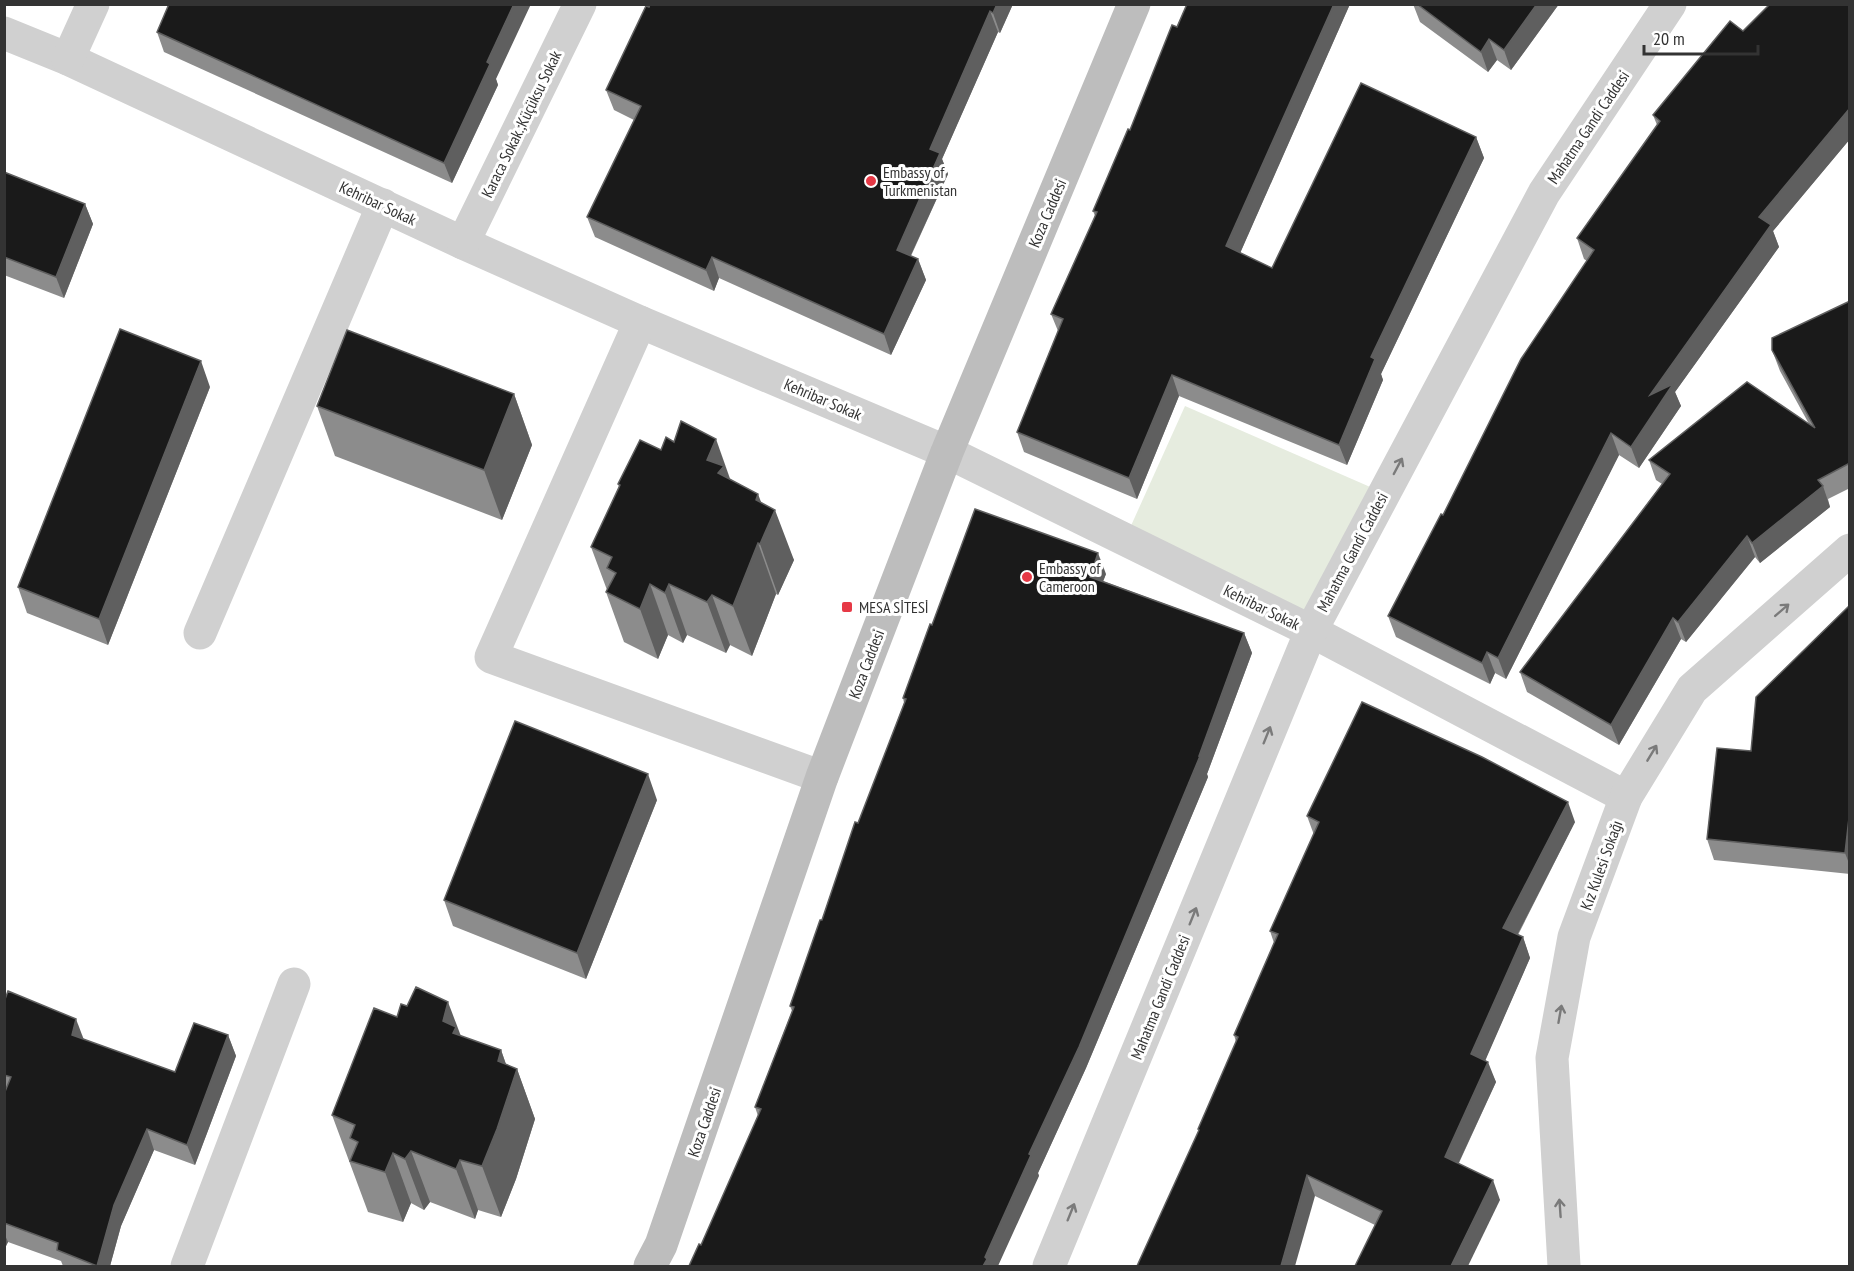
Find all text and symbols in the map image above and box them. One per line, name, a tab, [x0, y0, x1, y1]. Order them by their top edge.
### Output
scale bar	[1644, 18, 1758, 56]
text: 20 m	[1653, 27, 1685, 50]
street label: Karaca Sokak.;Küçüksu Sokak	[477, 47, 566, 201]
street label: Mahatma Gandi Caddesi	[1543, 66, 1633, 188]
place label: Embassy of Turkmenistan	[883, 162, 957, 200]
marker: Embassy of Turkmenistan	[864, 174, 878, 188]
street label: Koza Caddesi	[1024, 176, 1070, 250]
street label: Kehribar Sokak	[336, 177, 420, 230]
street label: Kehribar Sokak	[781, 374, 866, 425]
one-way arrow	[1393, 457, 1404, 475]
street label: Mahatma Gandi Caddesi	[1312, 489, 1392, 615]
place label: Embassy of Cameroon	[1039, 558, 1101, 596]
marker: Embassy of Cameroon	[1020, 570, 1034, 584]
street label: Kehribar Sokak	[1221, 580, 1304, 634]
place label: MESA SİTESİ	[859, 597, 929, 617]
marker: MESA SİTESİ	[840, 600, 854, 614]
one-way arrow	[1774, 603, 1789, 617]
street label: Koza Caddesi	[844, 627, 888, 701]
one-way arrow	[1262, 727, 1273, 745]
one-way arrow	[1647, 745, 1659, 762]
street label: Kız Kulesi Sokağı	[1576, 817, 1626, 913]
one-way arrow	[1188, 907, 1199, 925]
street label: Mahatma Gandi Caddesi	[1126, 932, 1194, 1062]
one-way arrow	[1555, 1005, 1566, 1024]
street label: Koza Caddesi	[683, 1085, 725, 1159]
one-way arrow	[1554, 1199, 1565, 1219]
one-way arrow	[1066, 1204, 1077, 1222]

